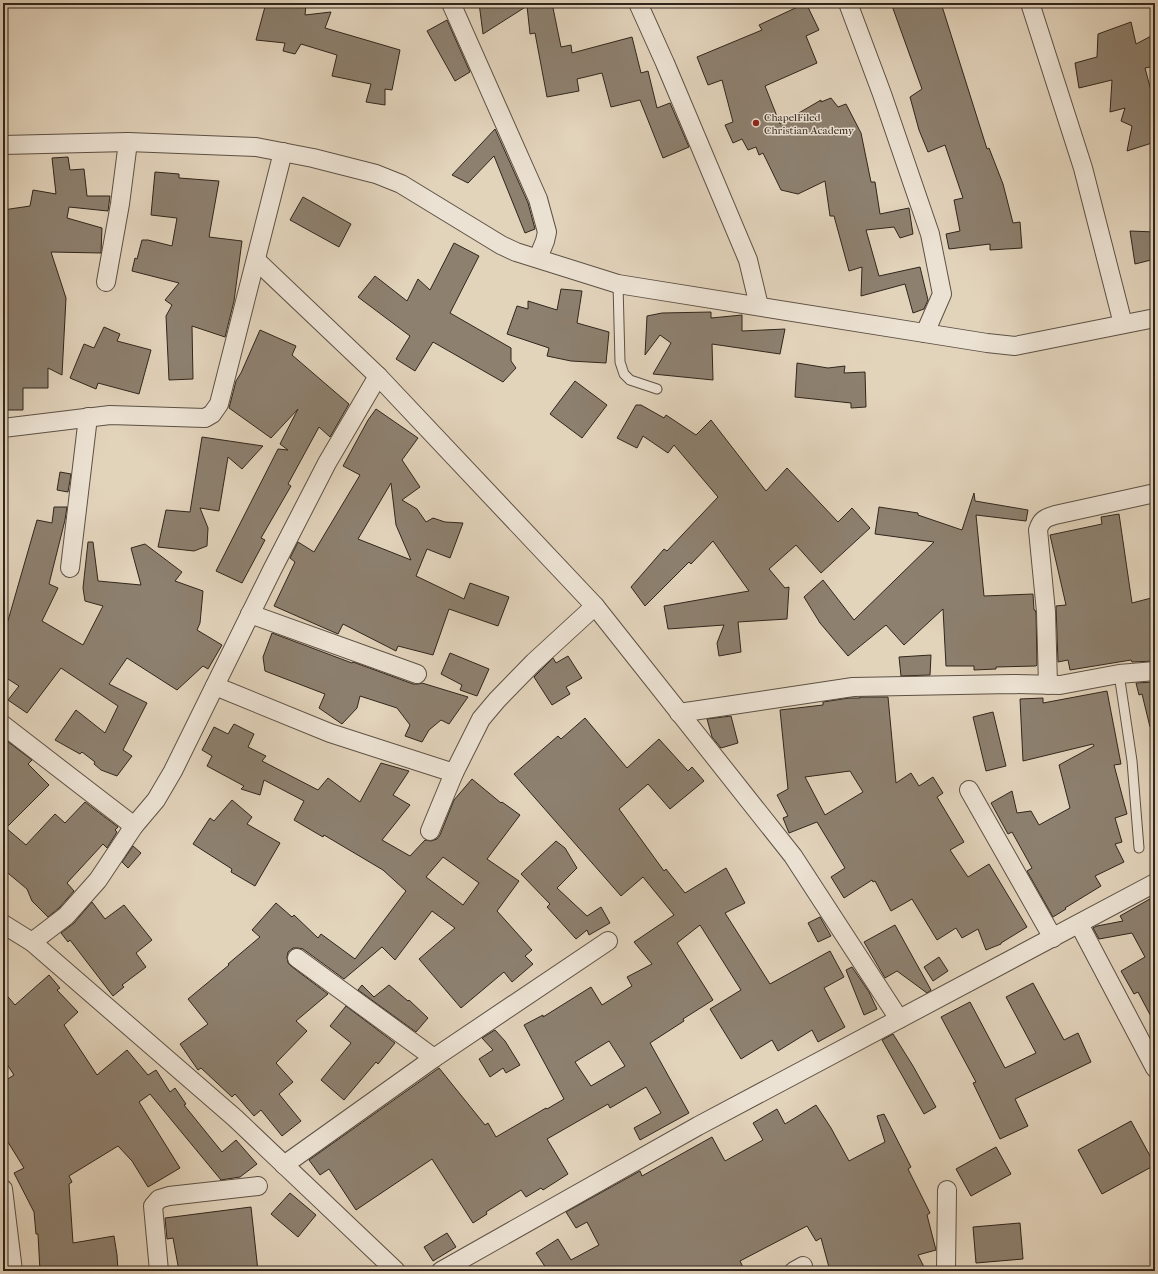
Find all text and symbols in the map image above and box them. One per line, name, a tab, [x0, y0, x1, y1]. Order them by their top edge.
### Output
place label: ChapelFiled Christian Academy	[764, 111, 855, 137]
marker: ChapelFiled Christian Academy	[751, 118, 761, 128]

